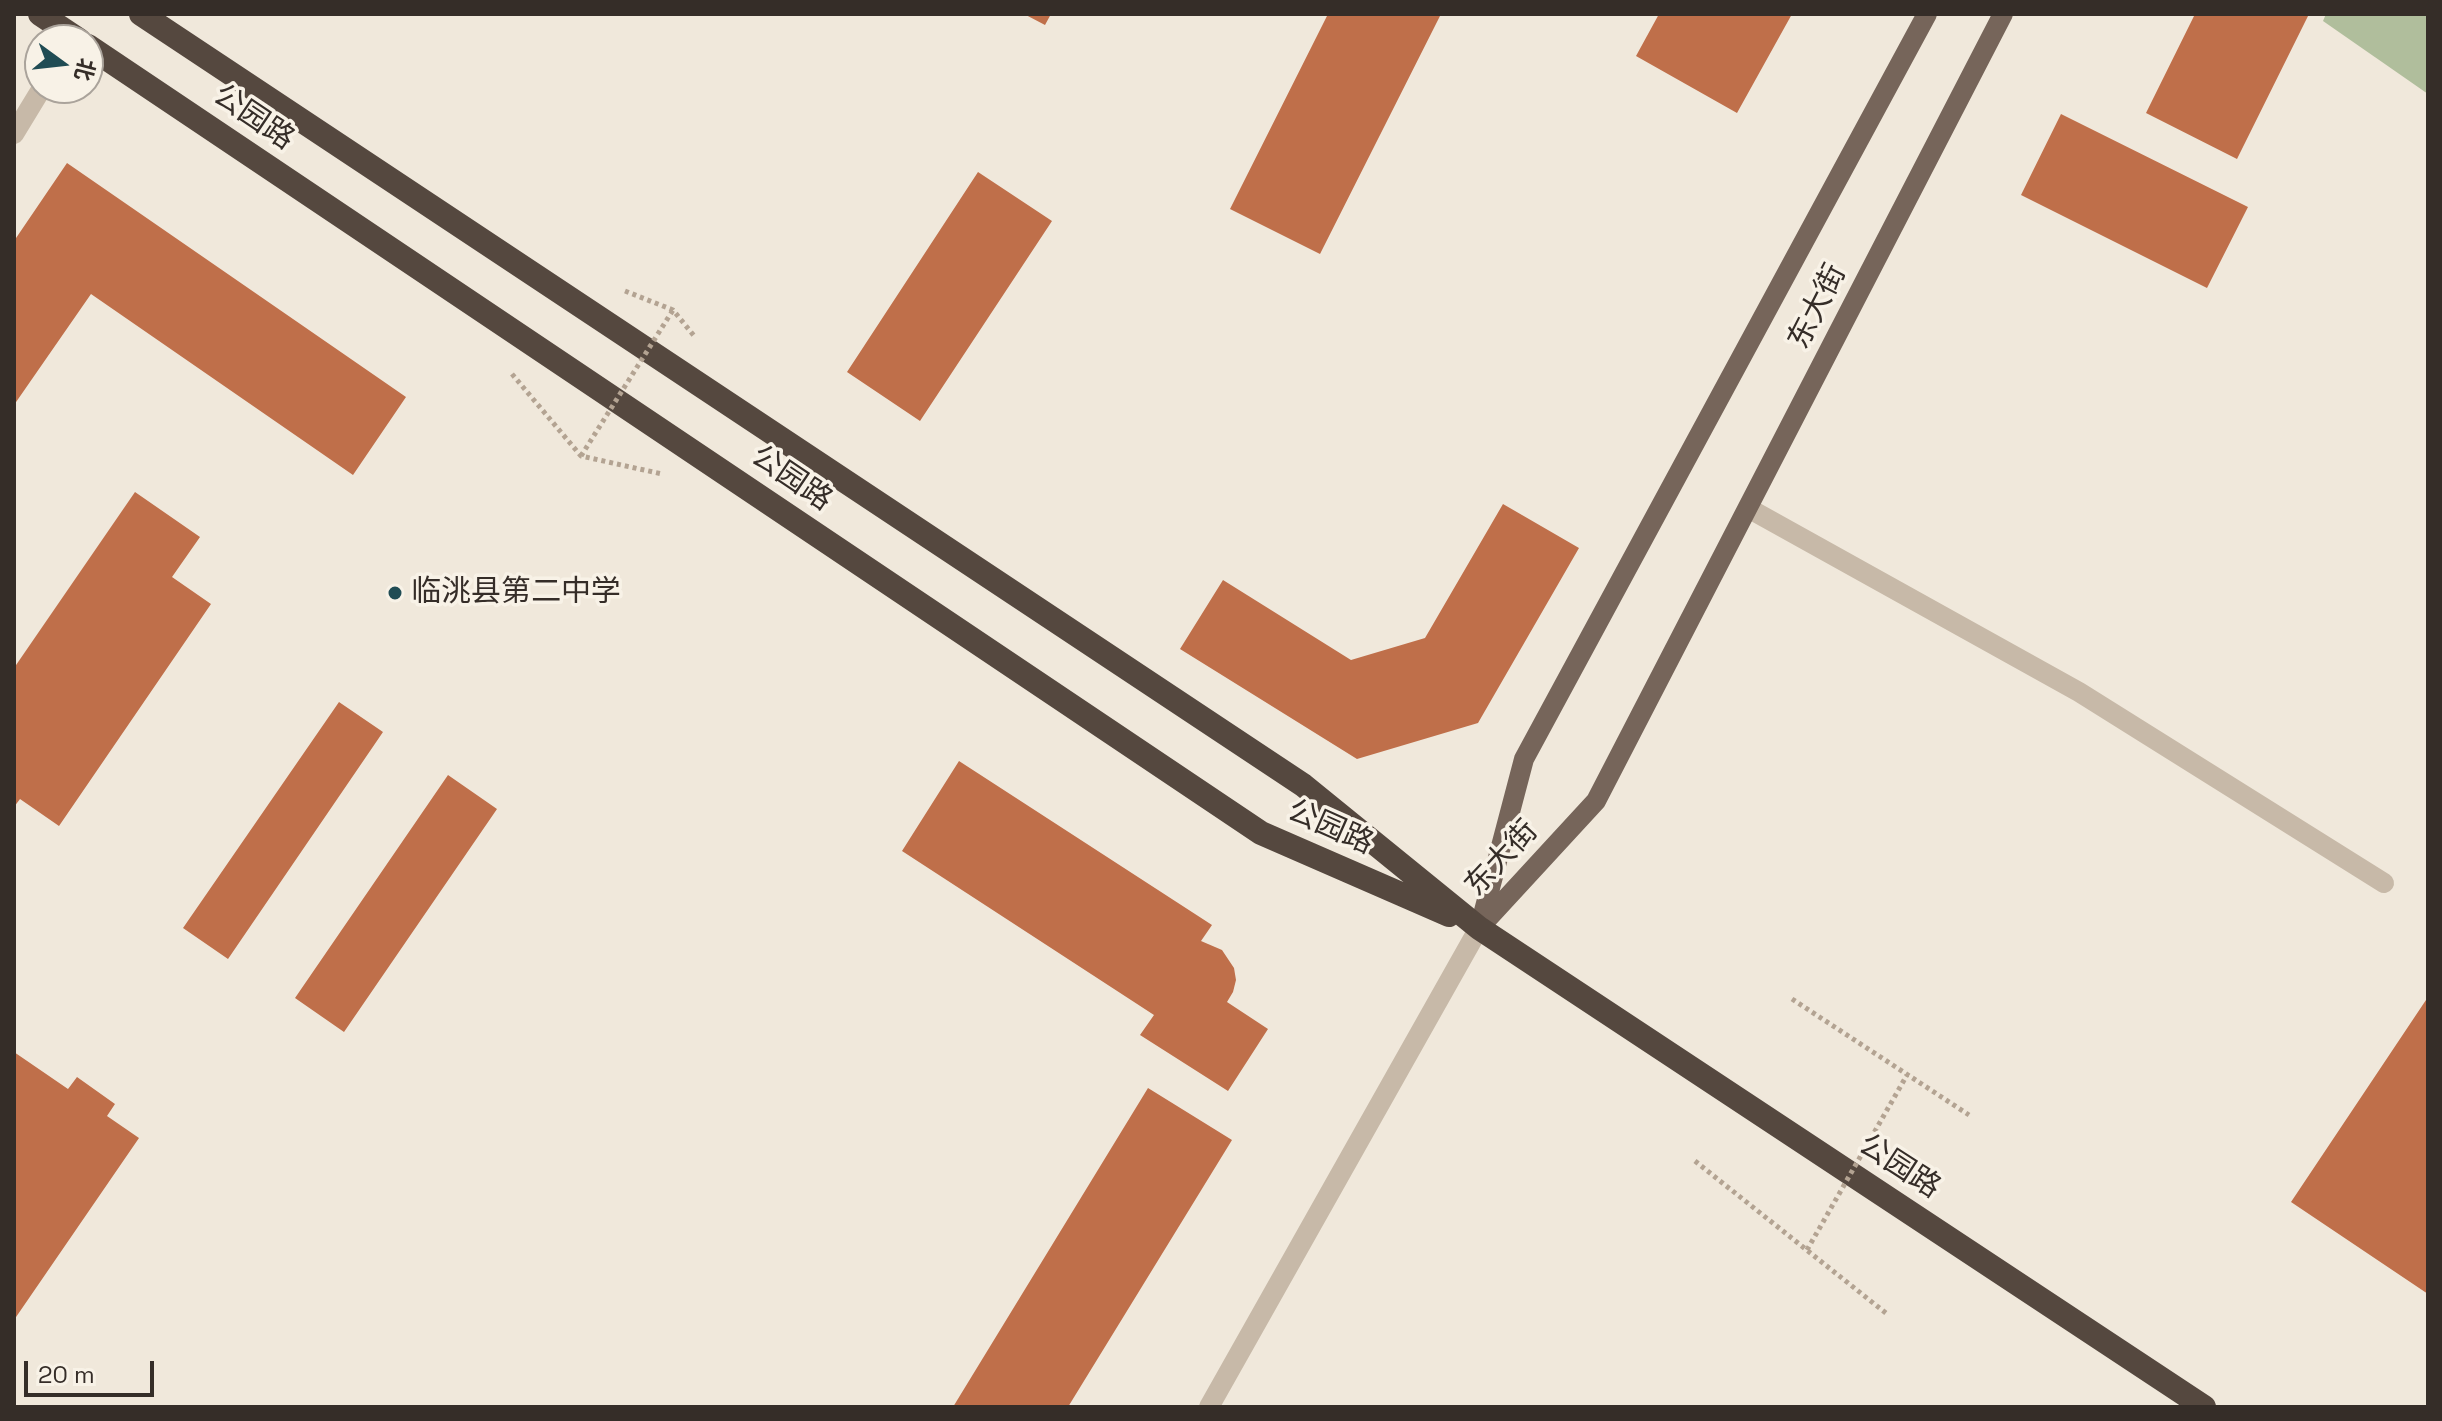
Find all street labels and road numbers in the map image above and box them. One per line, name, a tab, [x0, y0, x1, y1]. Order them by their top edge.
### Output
street label: 公园路	[206, 78, 300, 158]
street label: 东大街	[1782, 259, 1854, 355]
street label: 公园路	[744, 439, 838, 519]
street label: 公园路	[1282, 793, 1378, 863]
street label: 东大街	[1458, 814, 1546, 904]
street label: 公园路	[1851, 1127, 1947, 1207]

